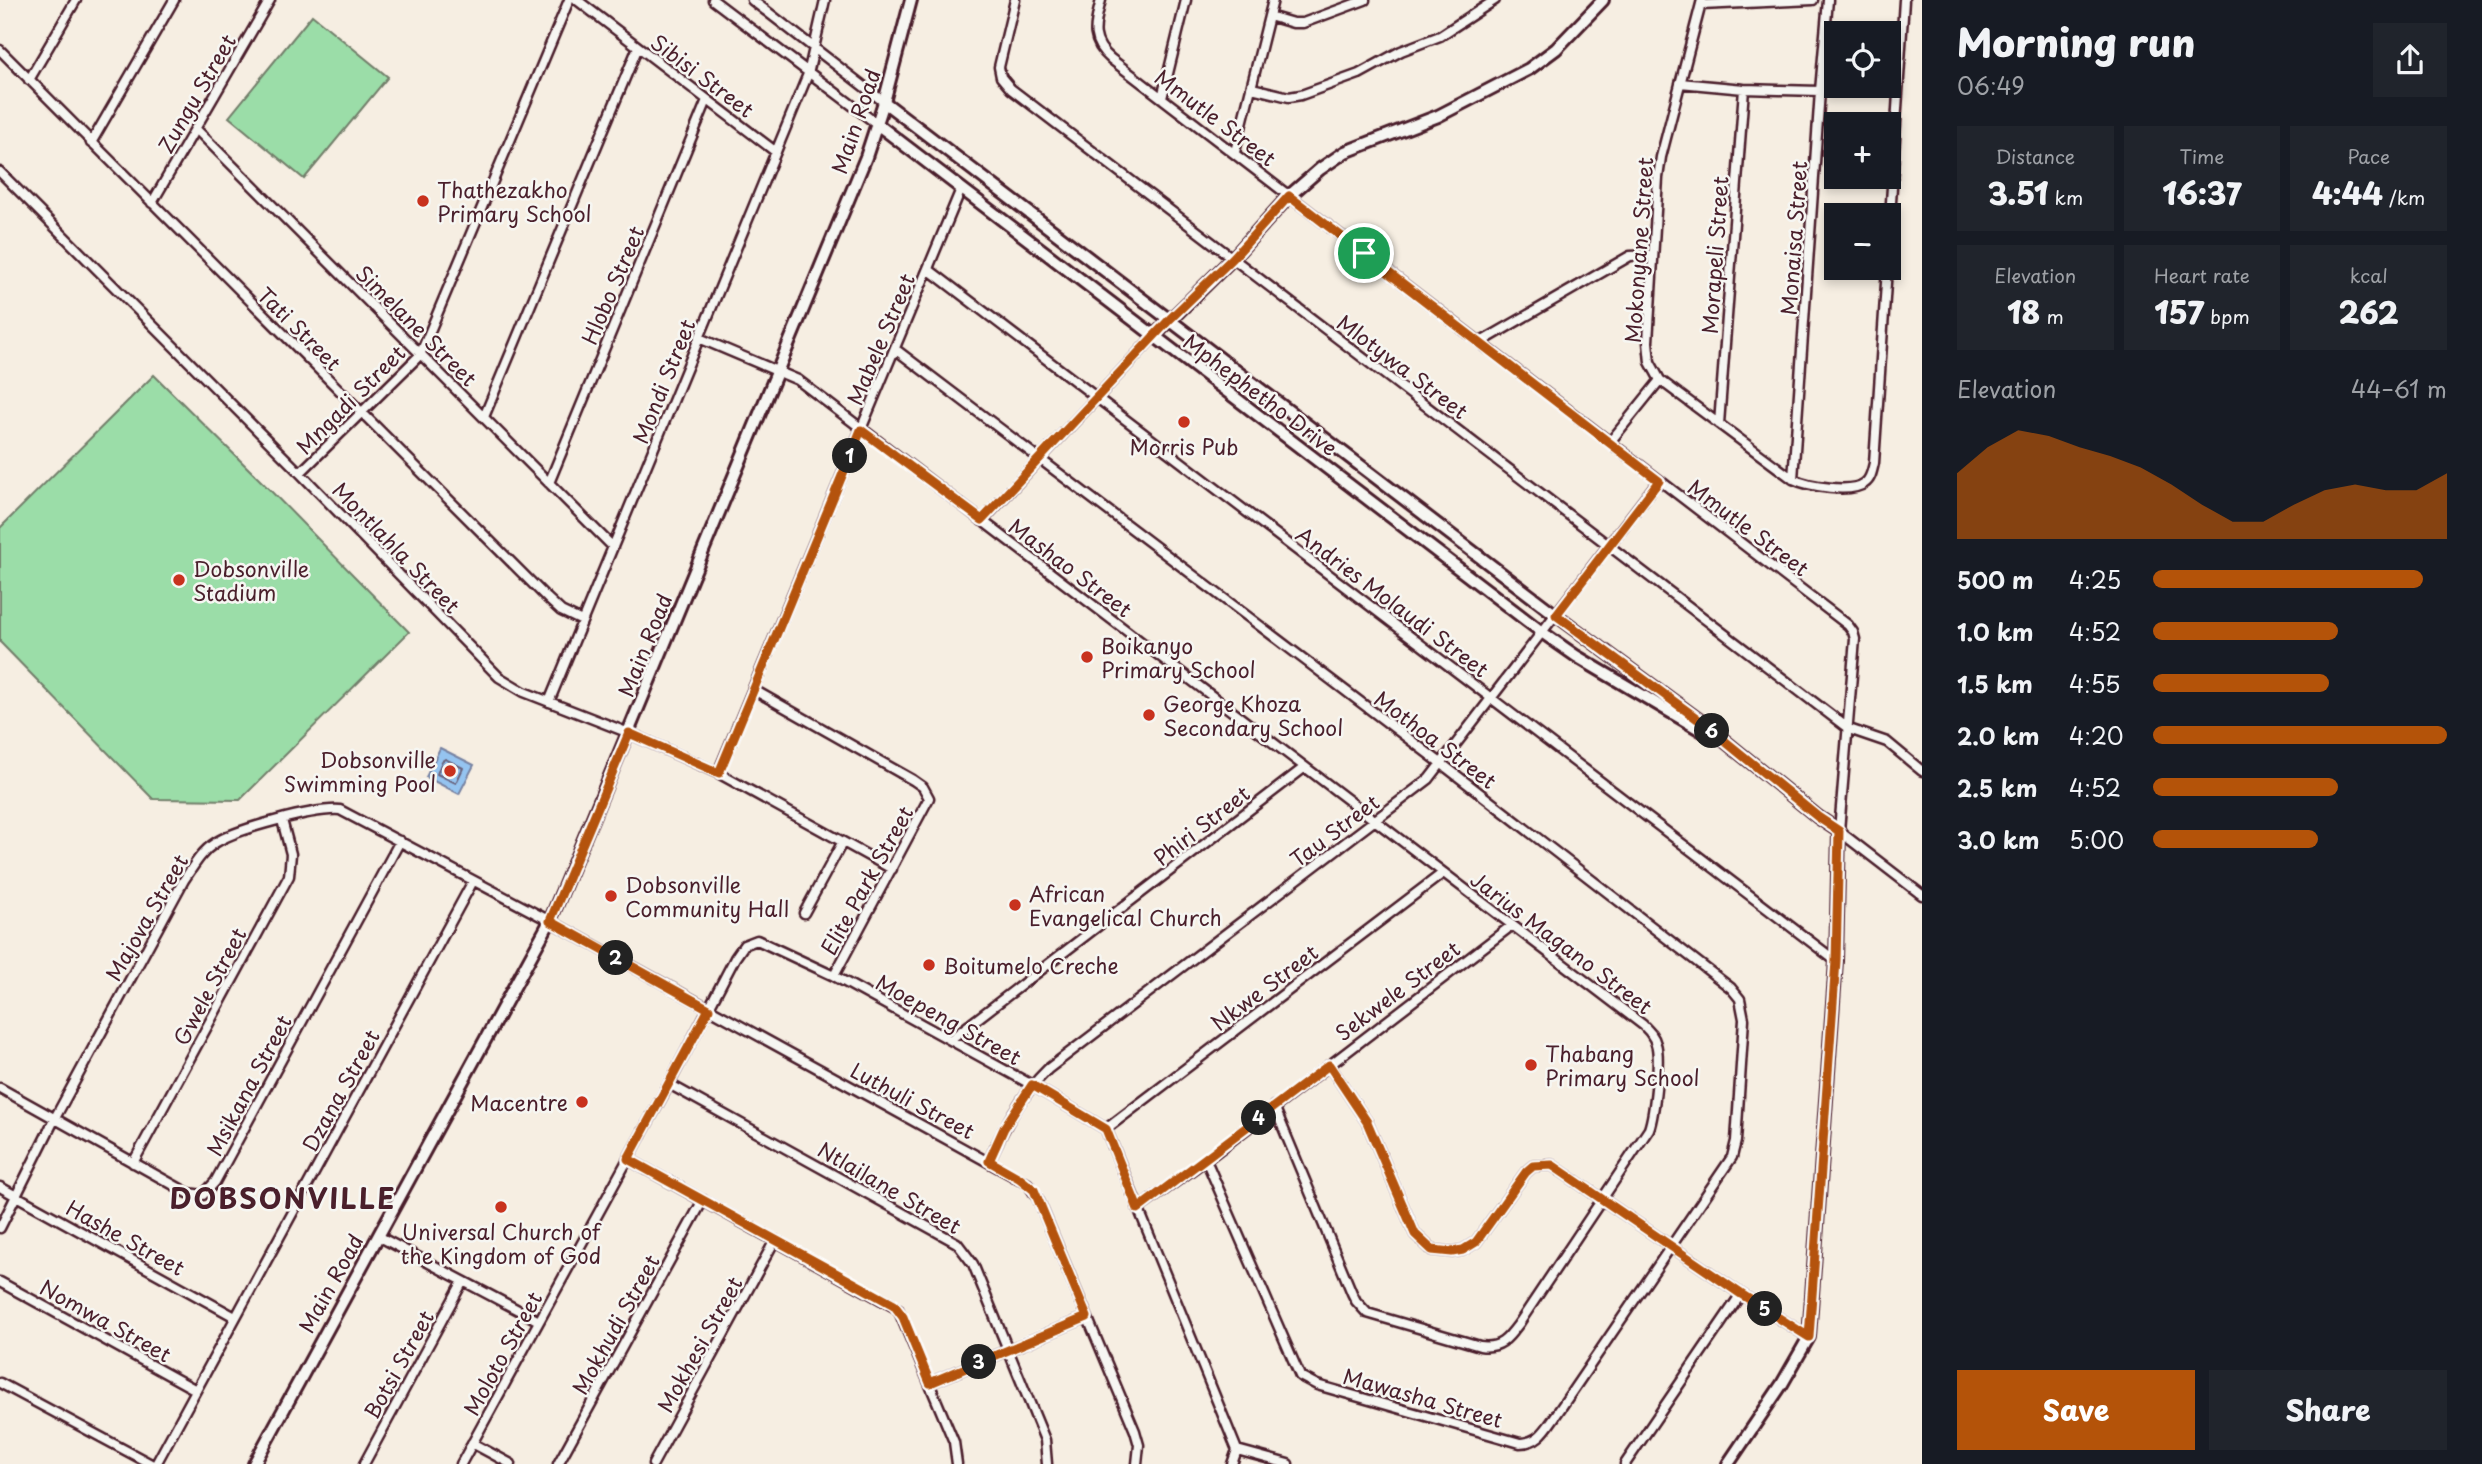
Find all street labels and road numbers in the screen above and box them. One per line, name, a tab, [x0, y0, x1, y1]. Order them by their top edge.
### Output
street label: Sibisi Street	[645, 26, 761, 124]
street label: Zungu Street	[149, 28, 243, 158]
street label: Mmutle Street	[1149, 61, 1283, 173]
street label: Main Road	[822, 64, 888, 178]
street label: Mokonyane Street	[1616, 156, 1660, 344]
street label: Monaisa Street	[1772, 160, 1814, 316]
street label: Morapeli Street	[1693, 175, 1735, 335]
street label: Hlobo Street	[573, 221, 651, 349]
street label: Simelane Street	[349, 257, 485, 393]
street label: Mabele Street	[838, 268, 922, 410]
street label: Tati Street	[251, 279, 349, 377]
street label: Mlotywa Street	[1331, 306, 1475, 426]
street label: Mondi Street	[623, 314, 703, 448]
street label: Mphephetho Drive	[1177, 325, 1345, 463]
street label: Mngadi Street	[288, 337, 412, 461]
street label: Mmutle Street	[1682, 471, 1816, 583]
street label: Montlahla Street	[326, 474, 468, 620]
street label: Mashao Street	[1003, 510, 1139, 624]
street label: Andries Molaudi Street	[1290, 518, 1496, 684]
street label: Main Road	[609, 589, 679, 701]
street label: Mothoa Street	[1368, 682, 1504, 796]
street label: Phiri Street	[1146, 777, 1256, 873]
street label: Tau Street	[1283, 786, 1385, 874]
street label: Elite Park Street	[812, 800, 920, 960]
street label: Majova Street	[97, 848, 195, 986]
street label: Jarius Magano Street	[1464, 863, 1660, 1021]
street label: Gwele Street	[165, 921, 253, 1051]
street label: Sekwele Street	[1328, 932, 1466, 1048]
street label: Nkwe Street	[1204, 936, 1324, 1038]
street label: Moepeng Street	[870, 966, 1028, 1072]
street label: Msikana Street	[197, 1009, 299, 1161]
street label: Dzana Street	[293, 1023, 387, 1157]
street label: Luthuli Street	[845, 1054, 981, 1146]
street label: Ntlailane Street	[812, 1133, 968, 1241]
street label: Hashe Street	[61, 1191, 191, 1283]
street label: Main Road	[290, 1228, 370, 1338]
street label: Mokhudi Street	[563, 1248, 667, 1400]
street label: Mokhesi Street	[648, 1270, 750, 1418]
street label: Nomwa Street	[35, 1271, 178, 1369]
street label: Moloto Street	[455, 1285, 549, 1421]
street label: Botsi Street	[355, 1304, 441, 1424]
street label: Mawasha Street	[1340, 1359, 1506, 1435]

